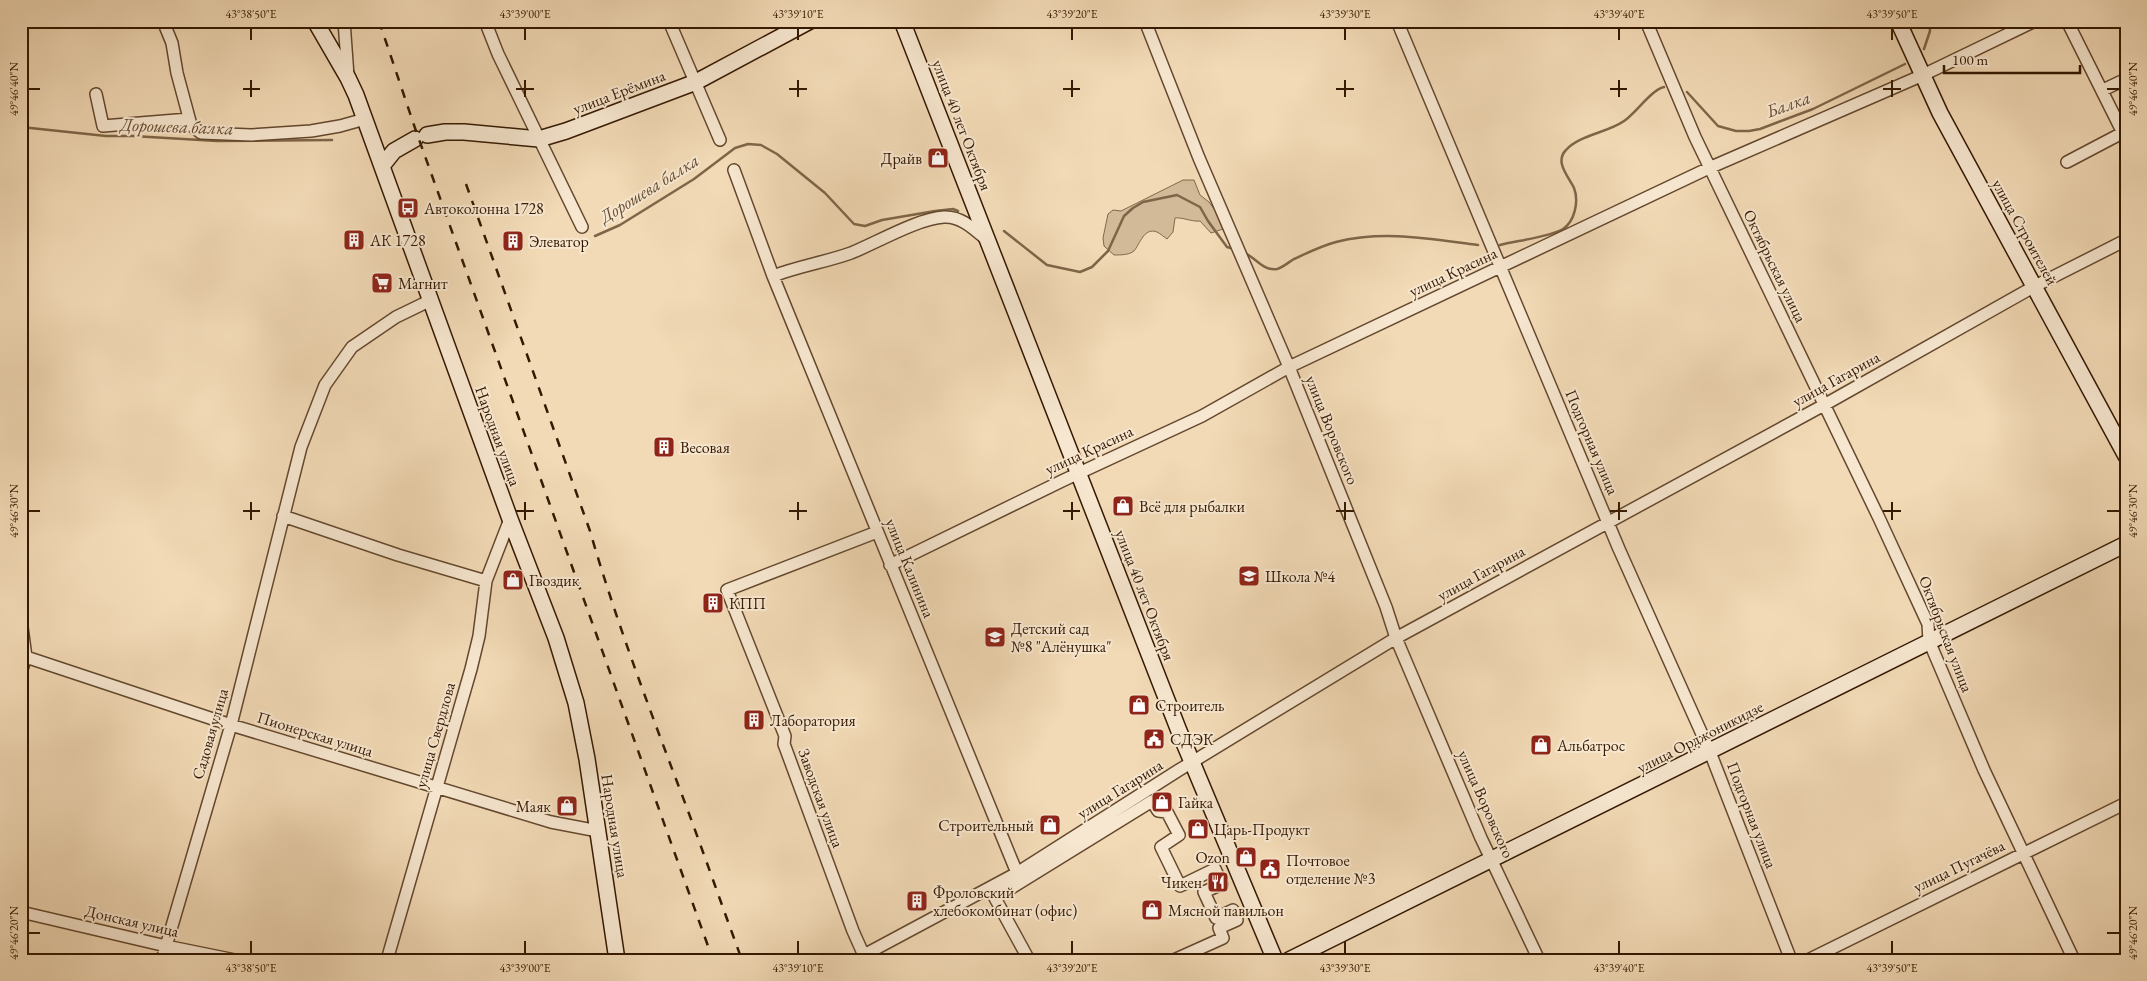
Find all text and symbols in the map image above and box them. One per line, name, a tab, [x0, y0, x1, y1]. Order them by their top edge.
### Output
text: 43°38'50"E	[225, 6, 277, 22]
text: 43°39'00"E	[499, 6, 551, 22]
text: 43°39'10"E	[772, 6, 824, 22]
text: 43°39'20"E	[1046, 6, 1098, 22]
text: 43°39'30"E	[1319, 6, 1371, 22]
text: 43°39'40"E	[1593, 6, 1645, 22]
text: 43°39'50"E	[1866, 6, 1918, 22]
scale bar	[1944, 42, 2081, 74]
text: 100 m	[1952, 50, 1989, 69]
street label: улица 40 лет Октября	[927, 56, 997, 194]
text: 49°46'40"N	[6, 62, 22, 116]
text: 49°46'40"N	[2125, 62, 2141, 116]
street label: улица Ерёмина	[570, 65, 669, 119]
water label: Балка	[1762, 85, 1813, 123]
water label: Дорошева балка	[118, 112, 234, 140]
shop icon: Драйв	[926, 146, 950, 170]
water label: Дорошева балка	[593, 148, 704, 230]
place label: Драйв	[881, 148, 922, 169]
street label: улица Строителей	[1987, 175, 2063, 289]
bus stop icon: Автоколонна 1728	[396, 196, 420, 220]
place label: Автоколонна 1728	[423, 198, 544, 219]
street label: Октябрьская улица	[1739, 206, 1812, 327]
building icon: АК 1728	[342, 228, 366, 252]
building icon: Элеватор	[501, 229, 525, 253]
place label: АК 1728	[369, 230, 426, 251]
place label: Элеватор	[529, 231, 589, 252]
street label: улица Красина	[1406, 242, 1501, 302]
supermarket icon: Магнит	[370, 271, 394, 295]
place label: Магнит	[398, 273, 448, 294]
street label: улица Гагарина	[1788, 346, 1884, 412]
street label: улица Воровского	[1301, 372, 1363, 488]
street label: Народная улица	[470, 383, 526, 489]
street label: Подгорная улица	[1560, 386, 1624, 498]
street label: улица Красина	[1042, 420, 1137, 480]
building icon: Весовая	[652, 435, 676, 459]
place label: Весовая	[680, 437, 730, 458]
text: 49°46'30"N	[6, 484, 22, 538]
text: 49°46'30"N	[2125, 484, 2141, 538]
shop icon: Всё для рыбалки	[1111, 494, 1135, 518]
place label: Всё для рыбалки	[1139, 496, 1245, 517]
street label: улица Калинина	[881, 515, 940, 621]
street label: улица 40 лет Октября	[1110, 526, 1180, 664]
street label: улица Гагарина	[1433, 540, 1529, 606]
school or university icon: Школа №4	[1237, 564, 1261, 588]
place label: Школа №4	[1265, 566, 1336, 587]
shop icon: Гвоздик	[501, 568, 525, 592]
place label: Гвоздик	[529, 570, 580, 591]
street label: Октябрьская улица	[1914, 573, 1978, 696]
building icon: КПП	[701, 591, 725, 615]
place label: КПП	[729, 593, 766, 614]
place label: Детский сад №8 "Алёнушка"	[1011, 618, 1112, 657]
school or university icon: Детский сад №8 "Алёнушка"	[983, 625, 1007, 649]
street label: улица Свердлова	[410, 679, 460, 790]
street label: Садовая улица	[187, 685, 233, 782]
shop icon: Строитель	[1127, 693, 1151, 717]
place label: Строитель	[1155, 695, 1225, 716]
street label: улица Орджоникидзе	[1633, 696, 1767, 778]
street label: Пионерская улица	[254, 706, 376, 762]
building icon: Лаборатория	[742, 708, 766, 732]
place label: Лаборатория	[770, 710, 856, 731]
public building icon: СДЭК	[1142, 727, 1166, 751]
place label: СДЭК	[1170, 729, 1214, 750]
shop icon: Альбатрос	[1529, 733, 1553, 757]
place label: Альбатрос	[1556, 735, 1625, 756]
street label: Заводская улица	[793, 746, 849, 851]
street label: улица Воровского	[1453, 747, 1519, 861]
street label: улица Гагарина	[1073, 754, 1167, 824]
street label: Подгорная улица	[1722, 759, 1782, 872]
street label: Народная улица	[596, 773, 634, 880]
shop icon: Гайка	[1150, 790, 1174, 814]
place label: Гайка	[1178, 792, 1214, 813]
shop icon: Маяк	[555, 794, 579, 818]
place label: Маяк	[516, 796, 551, 817]
shop icon: Строительный	[1038, 813, 1062, 837]
place label: Строительный	[938, 815, 1035, 836]
shop icon: Царь-Продукт	[1186, 817, 1210, 841]
place label: Царь-Продукт	[1214, 819, 1310, 840]
street label: улица Пугачёва	[1910, 835, 2009, 897]
shop icon: Ozon	[1234, 845, 1258, 869]
place label: Ozon	[1195, 847, 1231, 868]
place label: Почтовое отделение №3	[1286, 850, 1376, 889]
public building icon: Почтовое отделение №3	[1258, 857, 1282, 881]
restaurant icon: Чикен	[1206, 870, 1230, 894]
place label: Чикен	[1161, 872, 1202, 893]
place label: Фроловский хлебокомбинат (офис)	[933, 882, 1077, 921]
building icon: Фроловский хлебокомбинат (офис)	[905, 889, 929, 913]
shop icon: Мясной павильон	[1140, 898, 1164, 922]
street label: Донская улица	[83, 900, 181, 942]
place label: Мясной павильон	[1168, 900, 1284, 921]
text: 49°46'20"N	[6, 906, 22, 960]
text: 49°46'20"N	[2125, 906, 2141, 960]
text: 43°38'50"E	[225, 960, 277, 976]
text: 43°39'00"E	[499, 960, 551, 976]
text: 43°39'10"E	[772, 960, 824, 976]
text: 43°39'20"E	[1046, 960, 1098, 976]
text: 43°39'30"E	[1319, 960, 1371, 976]
text: 43°39'40"E	[1593, 960, 1645, 976]
text: 43°39'50"E	[1866, 960, 1918, 976]

